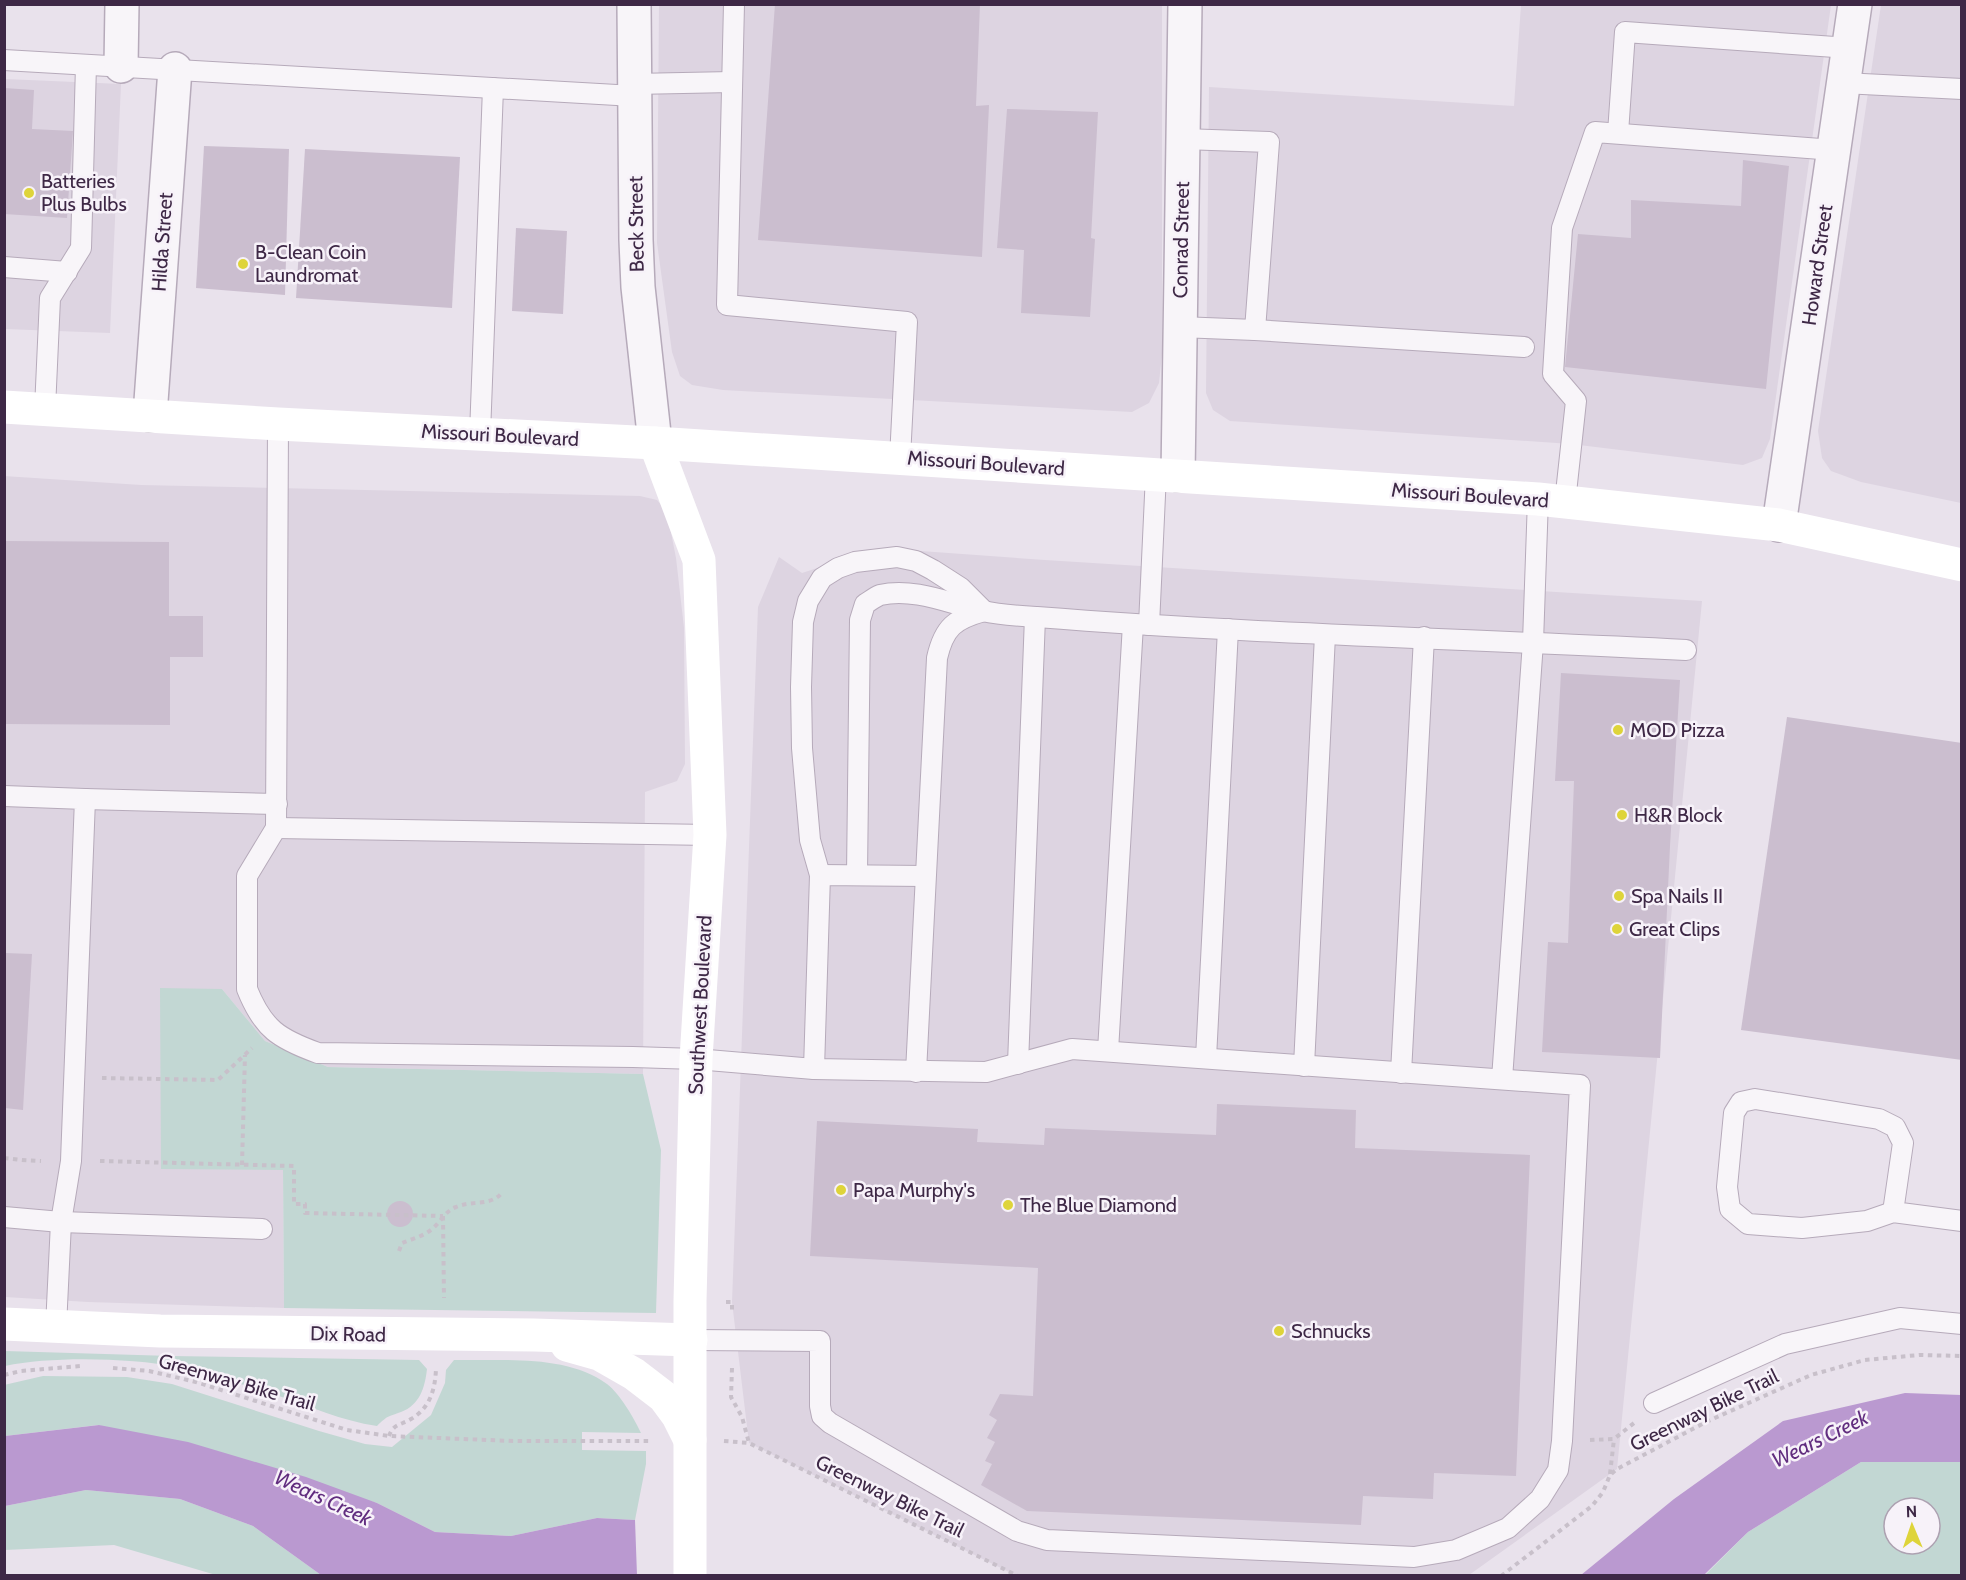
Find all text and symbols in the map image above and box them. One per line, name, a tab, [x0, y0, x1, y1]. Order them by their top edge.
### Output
place label: Batteries Plus Bulbs	[41, 169, 127, 216]
street label: Beck Street	[623, 175, 649, 272]
street label: Conrad Street	[1168, 181, 1194, 299]
marker: Batteries Plus Bulbs	[22, 186, 36, 200]
street label: Hilda Street	[147, 191, 177, 292]
street label: Howard Street	[1797, 203, 1837, 327]
place label: B-Clean Coin Laundromat	[255, 240, 366, 287]
marker: B-Clean Coin Laundromat	[236, 257, 250, 271]
street label: Missouri Boulevard	[420, 419, 580, 451]
street label: Missouri Boulevard	[906, 446, 1066, 480]
street label: Missouri Boulevard	[1390, 478, 1550, 512]
place label: MOD Pizza	[1630, 718, 1725, 742]
marker: MOD Pizza	[1611, 723, 1625, 737]
place label: H&R Block	[1634, 803, 1722, 827]
marker: H&R Block	[1615, 808, 1629, 822]
place label: Spa Nails II	[1631, 884, 1723, 908]
marker: Spa Nails II	[1612, 889, 1626, 903]
street label: Southwest Boulevard	[683, 915, 717, 1095]
place label: Great Clips	[1629, 917, 1720, 941]
marker: Great Clips	[1610, 922, 1624, 936]
place label: Papa Murphy's	[853, 1178, 975, 1202]
marker: Papa Murphy's	[834, 1183, 848, 1197]
place label: The Blue Diamond	[1020, 1193, 1177, 1217]
marker: The Blue Diamond	[1001, 1198, 1015, 1212]
place label: Schnucks	[1291, 1319, 1371, 1343]
street label: Dix Road	[310, 1321, 386, 1347]
marker: Schnucks	[1272, 1324, 1286, 1338]
street label: Greenway Bike Trail	[156, 1348, 318, 1416]
street label: Greenway Bike Trail	[1626, 1364, 1782, 1456]
water label: Wears Creek	[1768, 1404, 1873, 1473]
street label: Greenway Bike Trail	[812, 1450, 968, 1542]
water label: Wears Creek	[271, 1464, 377, 1531]
north arrow	[1882, 1496, 1942, 1556]
text: N	[1906, 1502, 1917, 1521]

